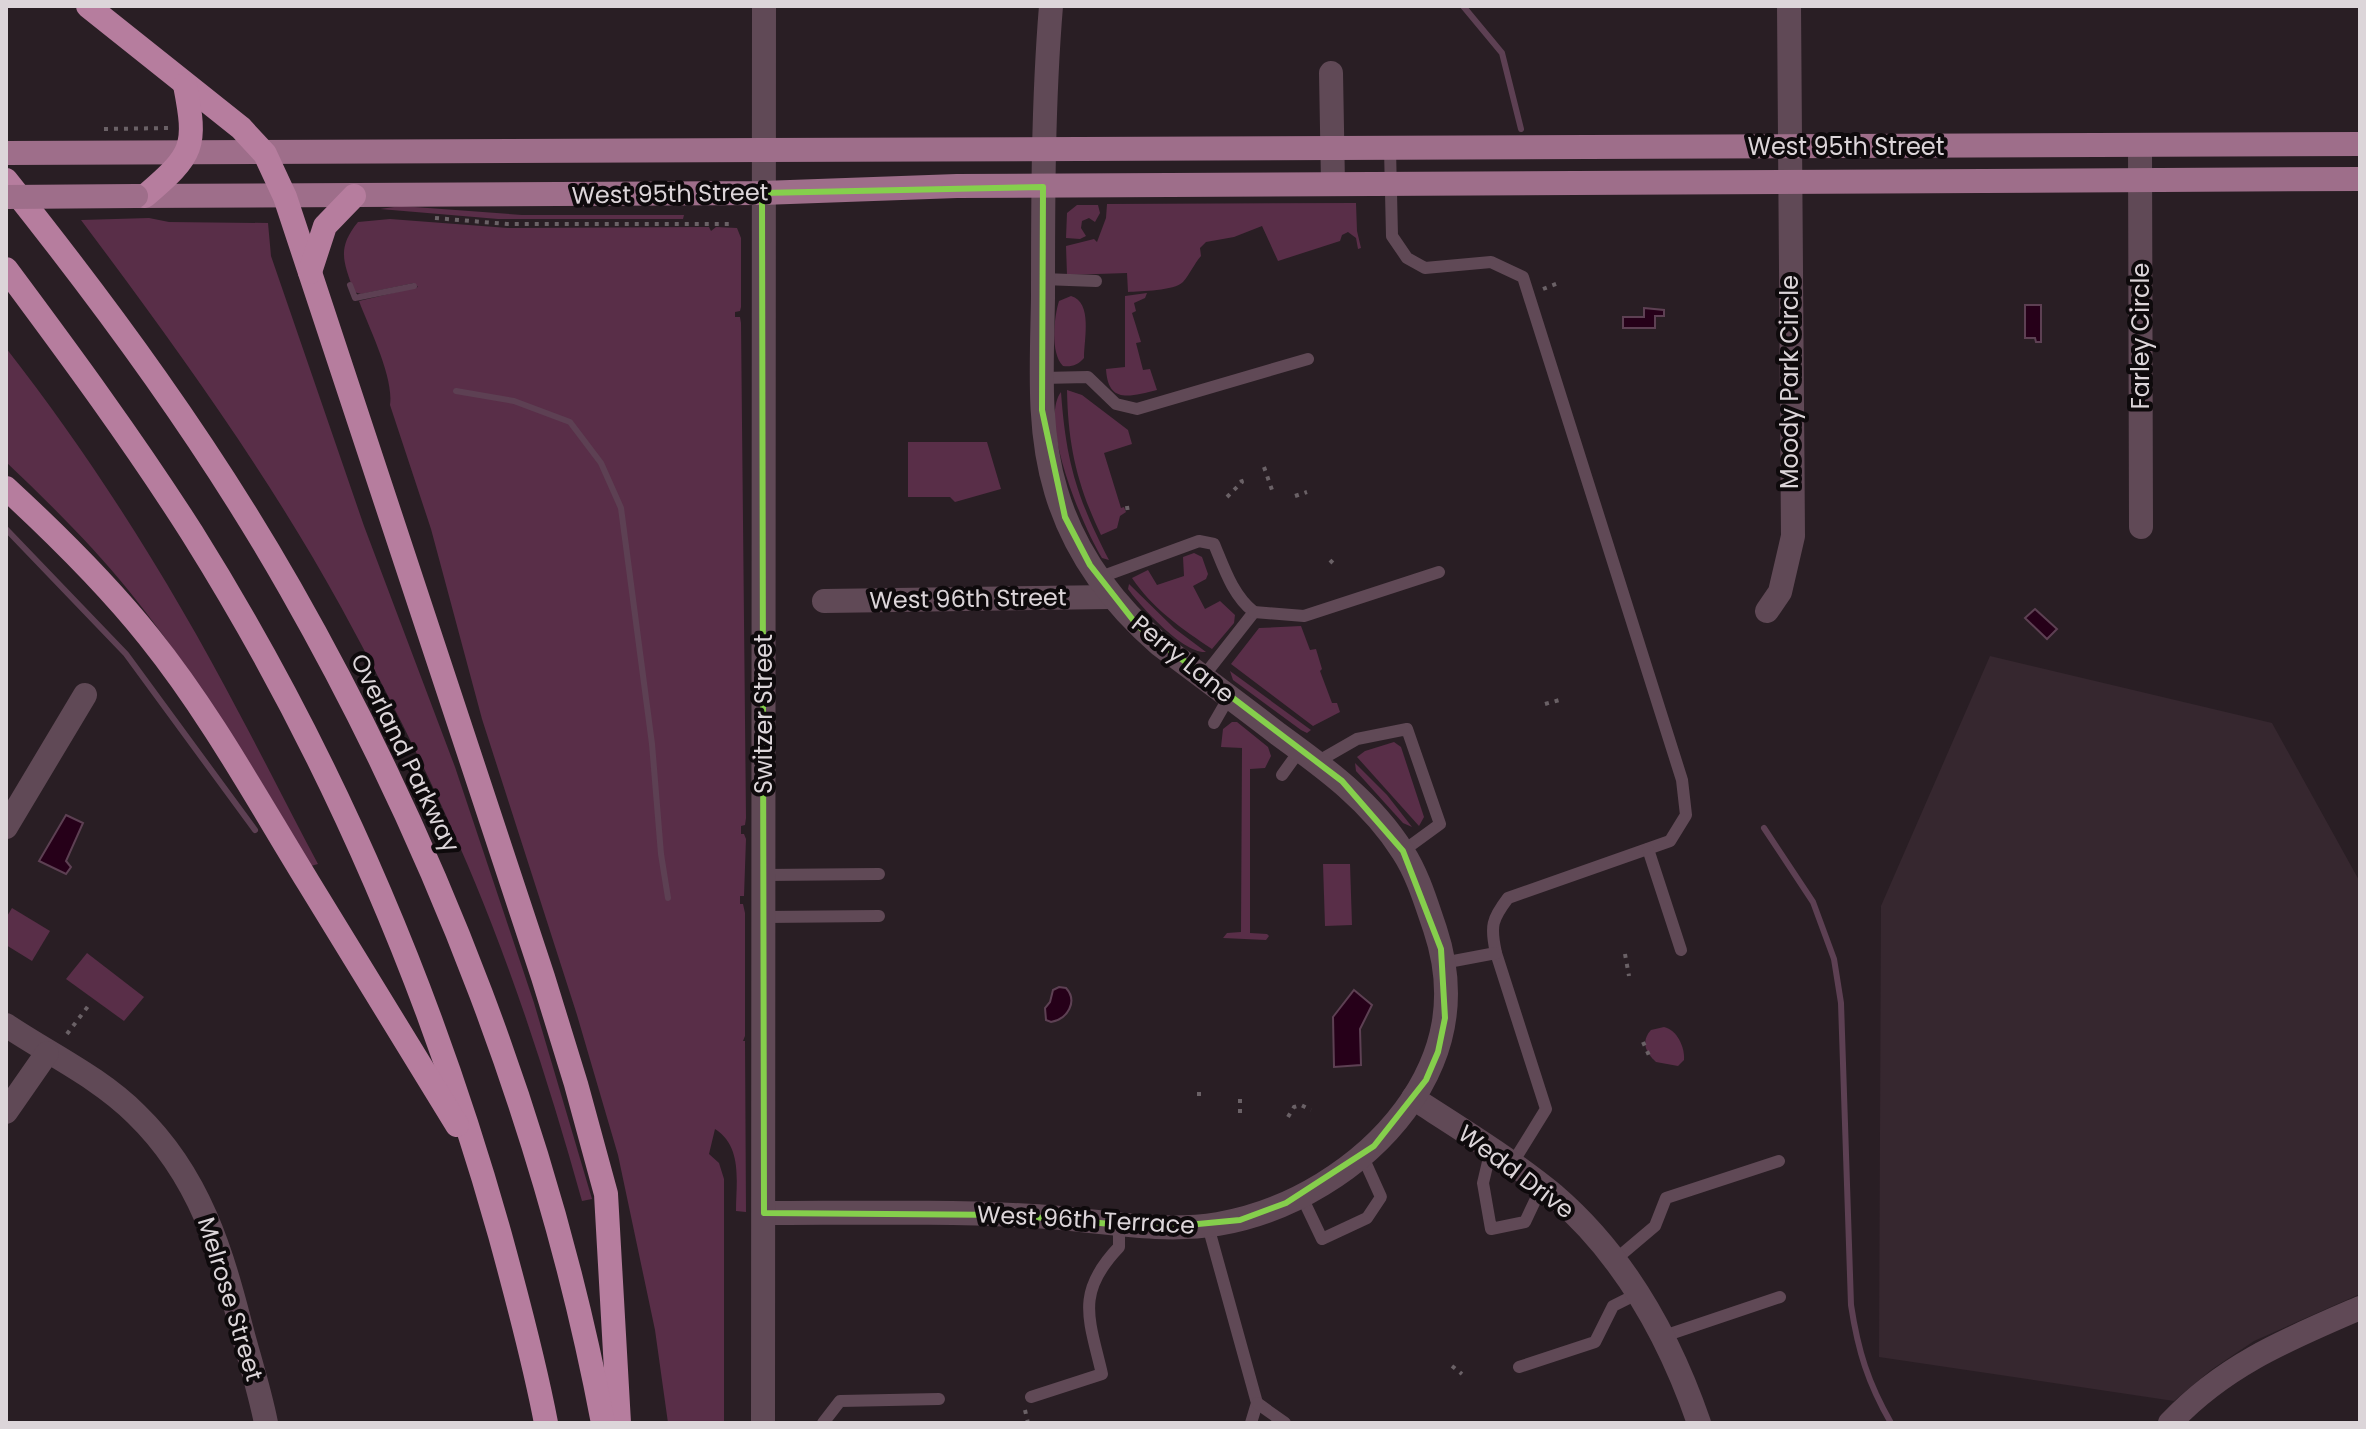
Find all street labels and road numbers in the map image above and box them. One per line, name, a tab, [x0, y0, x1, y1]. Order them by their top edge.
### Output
street label: West 95th Street	[1748, 130, 1944, 163]
street label: West 95th Street	[571, 175, 769, 212]
street label: Farley Circle	[2124, 263, 2157, 409]
street label: Moody Park Circle	[1773, 275, 1806, 489]
street label: West 96th Street	[869, 580, 1067, 617]
street label: Perry Lane	[1125, 607, 1242, 710]
street label: Switzer Street	[747, 634, 780, 794]
street label: Overland Parkway	[343, 648, 468, 858]
street label: Wedd Drive	[1452, 1117, 1581, 1226]
street label: West 96th Terrace	[976, 1197, 1196, 1242]
street label: Melrose Street	[190, 1213, 271, 1385]

